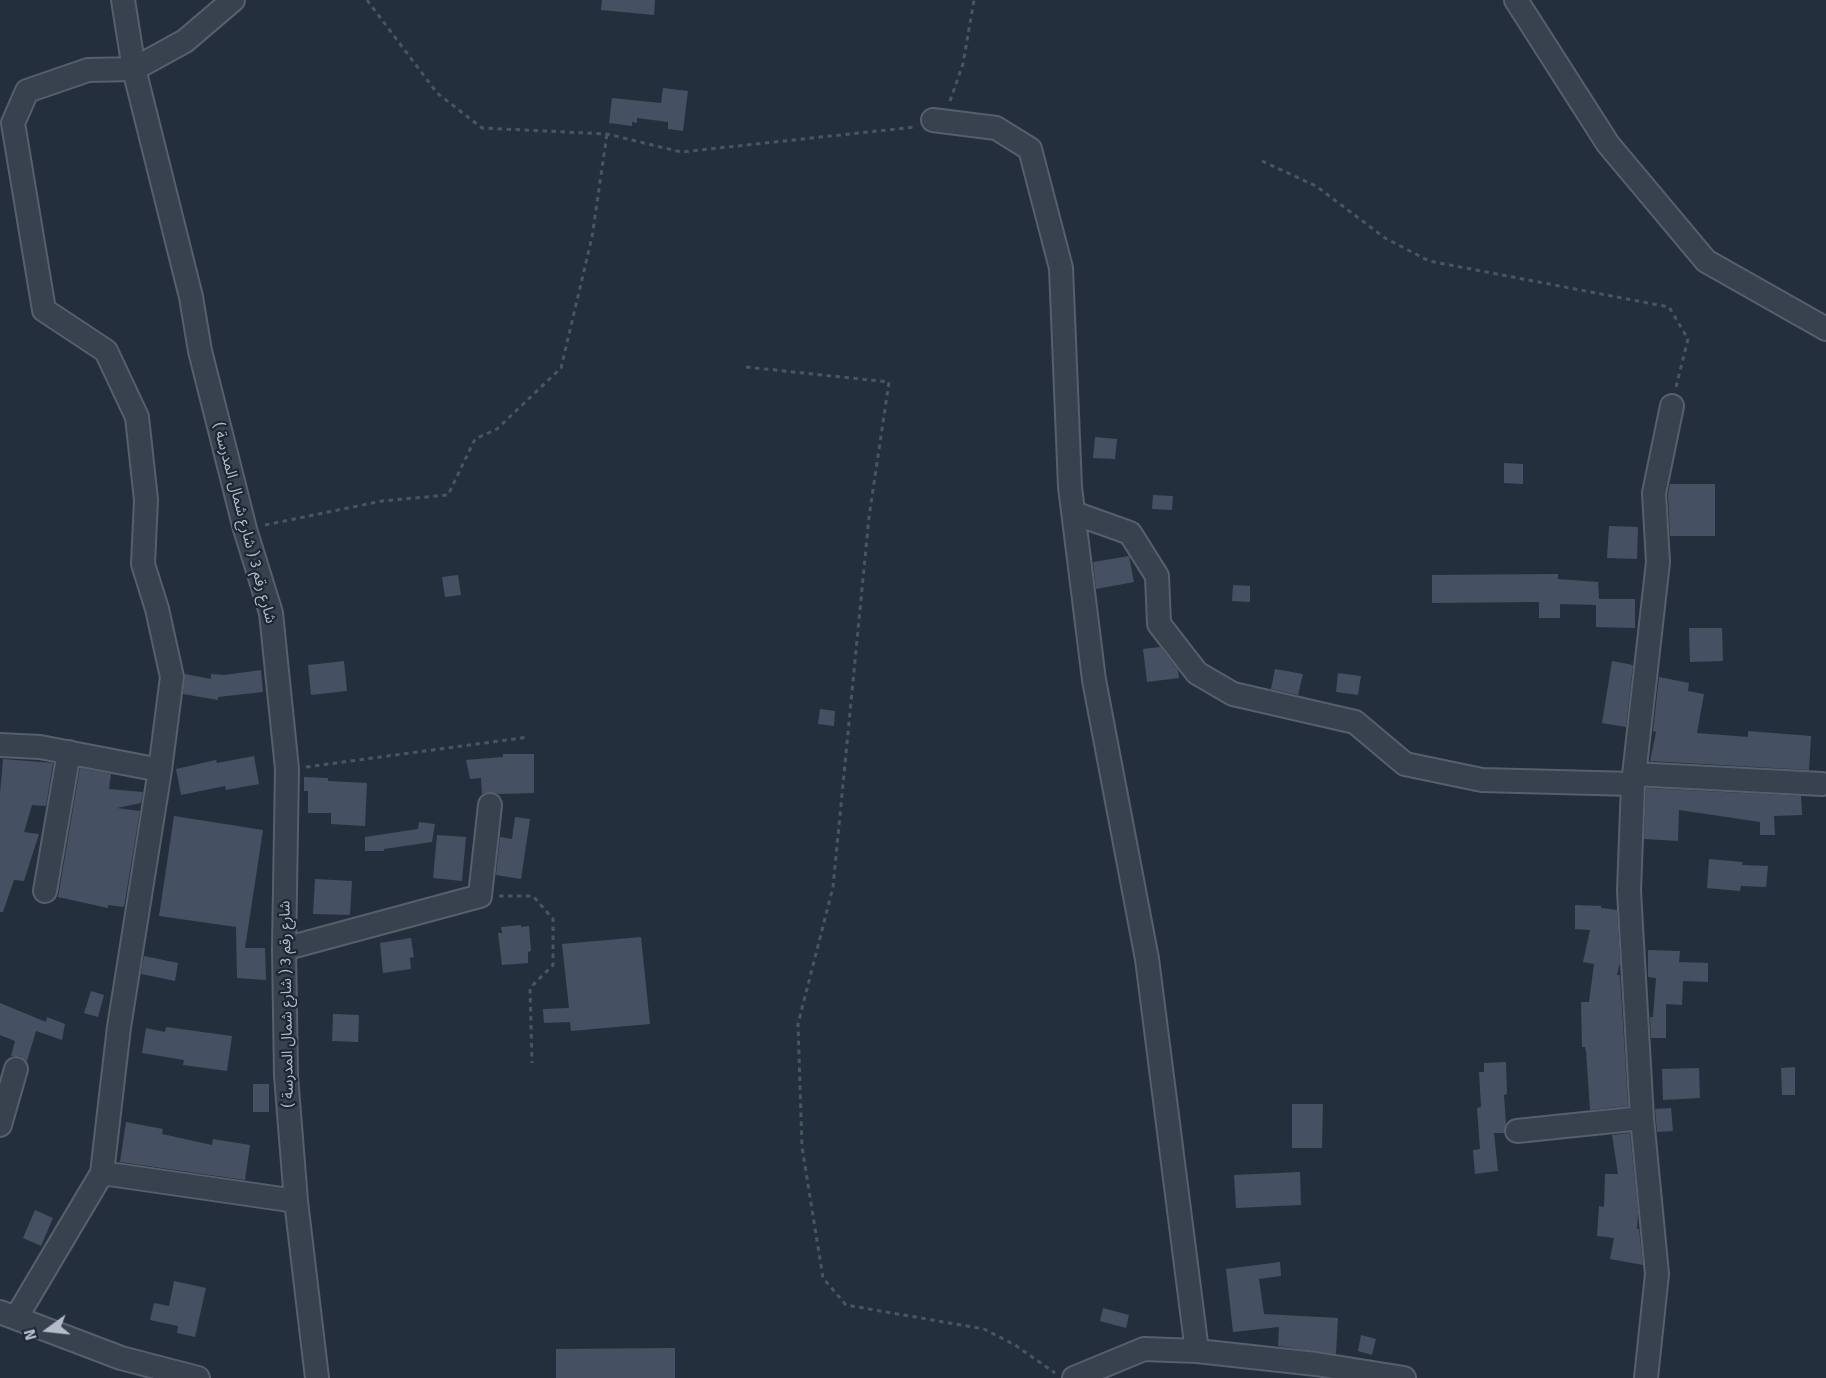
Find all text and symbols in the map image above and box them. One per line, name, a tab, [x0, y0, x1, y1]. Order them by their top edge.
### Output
street label: شارع رقم 3 ( شارع شمال المدرسة )	[209, 421, 279, 625]
street label: شارع رقم 3 ( شارع شمال المدرسة )	[276, 900, 298, 1108]
north arrow	[18, 1300, 78, 1360]
text: N	[20, 1327, 41, 1342]

